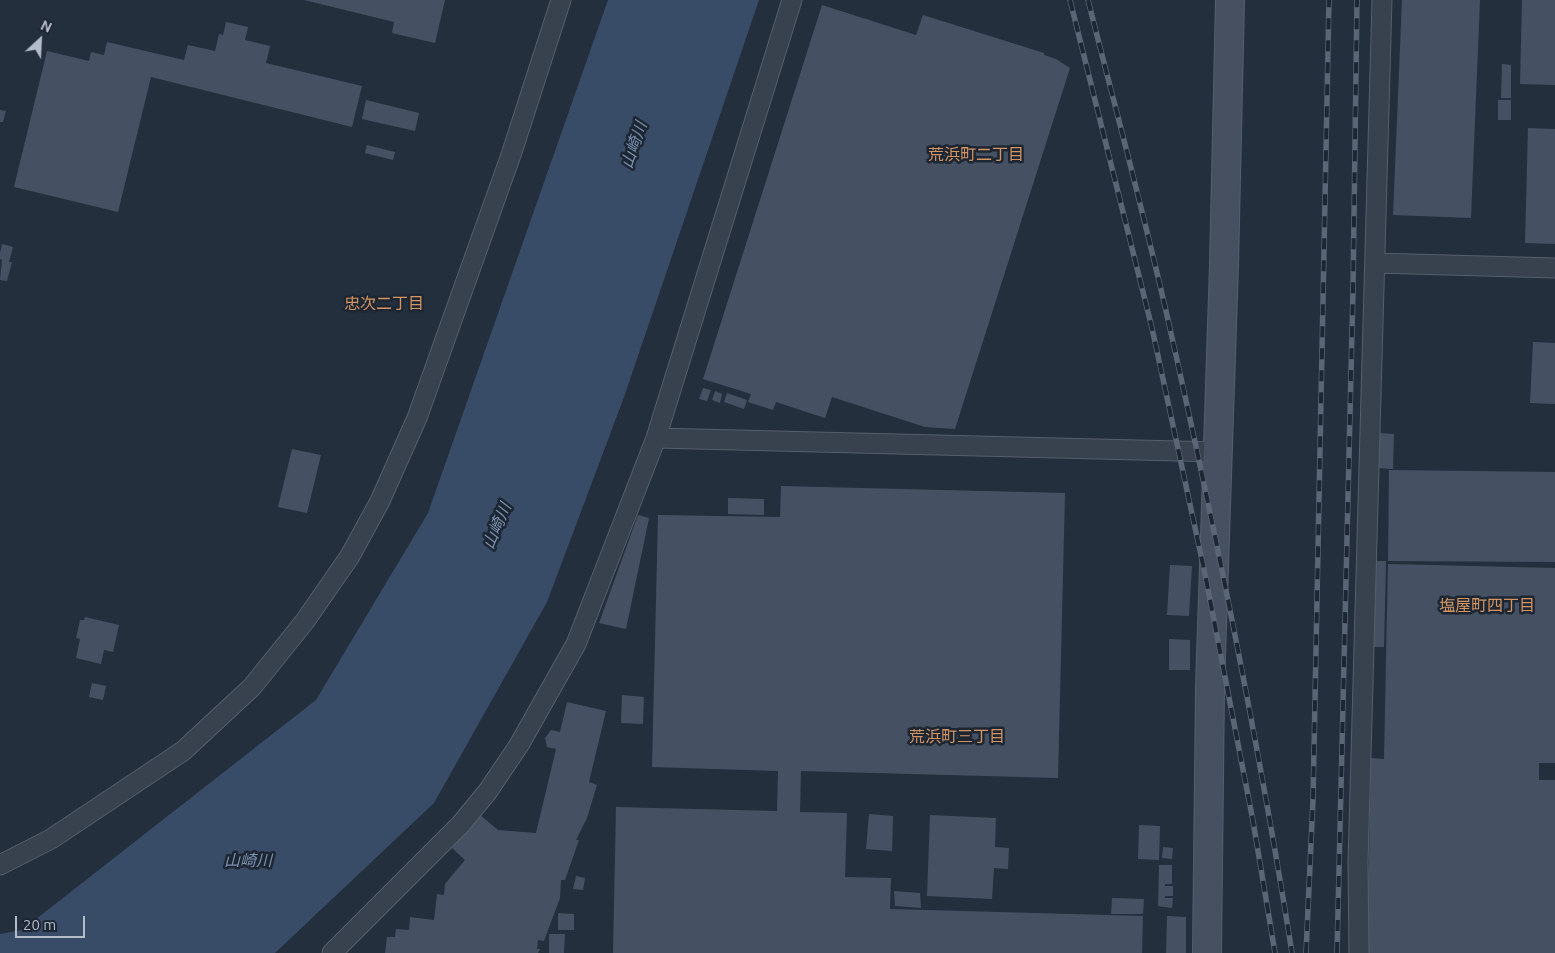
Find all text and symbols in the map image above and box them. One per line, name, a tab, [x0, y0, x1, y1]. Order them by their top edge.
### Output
north arrow	[15, 15, 65, 65]
text: N	[38, 17, 54, 36]
water label: 山崎川	[617, 119, 651, 171]
district label: 荒浜町二丁目	[928, 145, 1024, 165]
district label: 忠次二丁目	[344, 294, 424, 314]
water label: 山崎川	[479, 500, 515, 552]
district label: 塩屋町四丁目	[1439, 596, 1535, 616]
district label: 荒浜町三丁目	[909, 727, 1005, 747]
water label: 山崎川	[224, 851, 272, 871]
scale bar	[18, 906, 88, 938]
text: 20 m	[23, 916, 56, 933]

